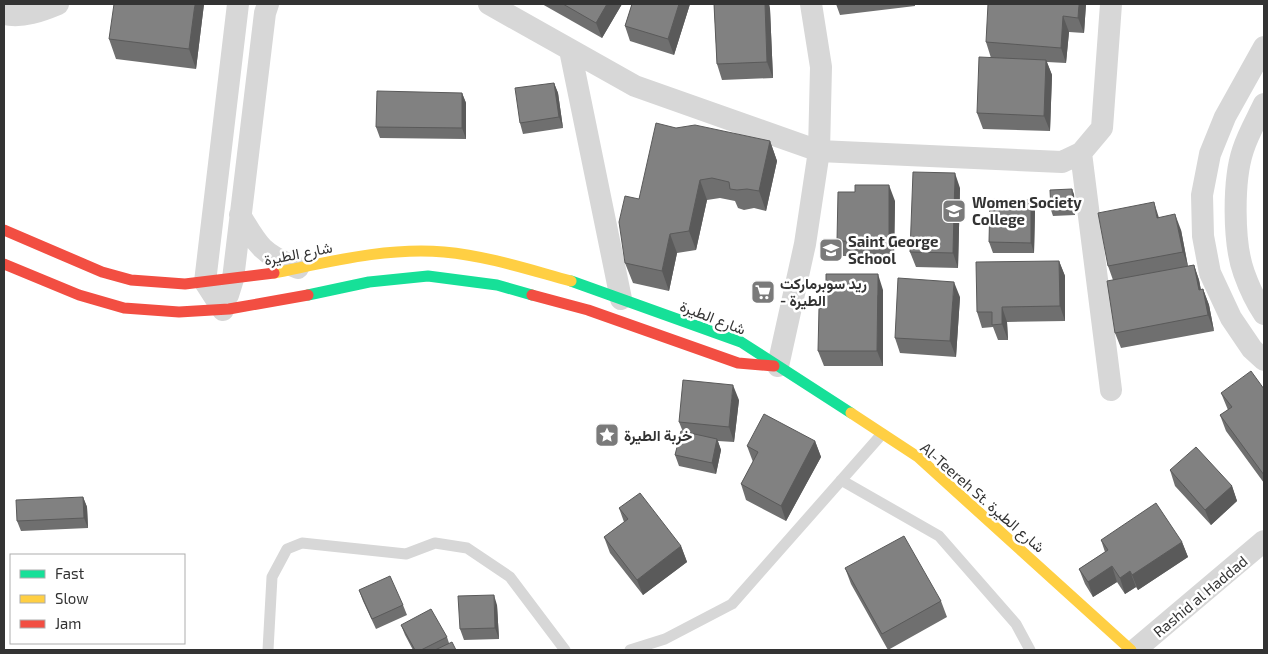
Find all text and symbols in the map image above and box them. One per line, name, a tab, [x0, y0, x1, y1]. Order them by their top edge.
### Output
place label: Women Society College	[972, 193, 1082, 228]
school or university icon: Women Society College	[941, 198, 967, 224]
place label: Saint George School	[848, 232, 938, 267]
school or university icon: Saint George School	[818, 237, 844, 263]
street label: شارع الطيرة	[262, 238, 334, 271]
place label: ريد سوبرماركت - الطيرة	[780, 274, 867, 310]
supermarket icon: ريد سوبرماركت - الطيرة	[750, 279, 776, 305]
street label: شارع الطيرة	[676, 296, 749, 341]
place icon: خربة الطيرة	[594, 422, 620, 448]
place label: خربة الطيرة	[624, 426, 692, 445]
street label: Al-Teereh St. شارع الطيرة	[915, 438, 1049, 558]
street label: Rashid al Haddad	[1149, 551, 1251, 641]
legend	[10, 554, 185, 644]
text: Fast	[55, 564, 85, 582]
text: Slow	[55, 589, 89, 607]
text: Jam	[55, 614, 81, 632]

